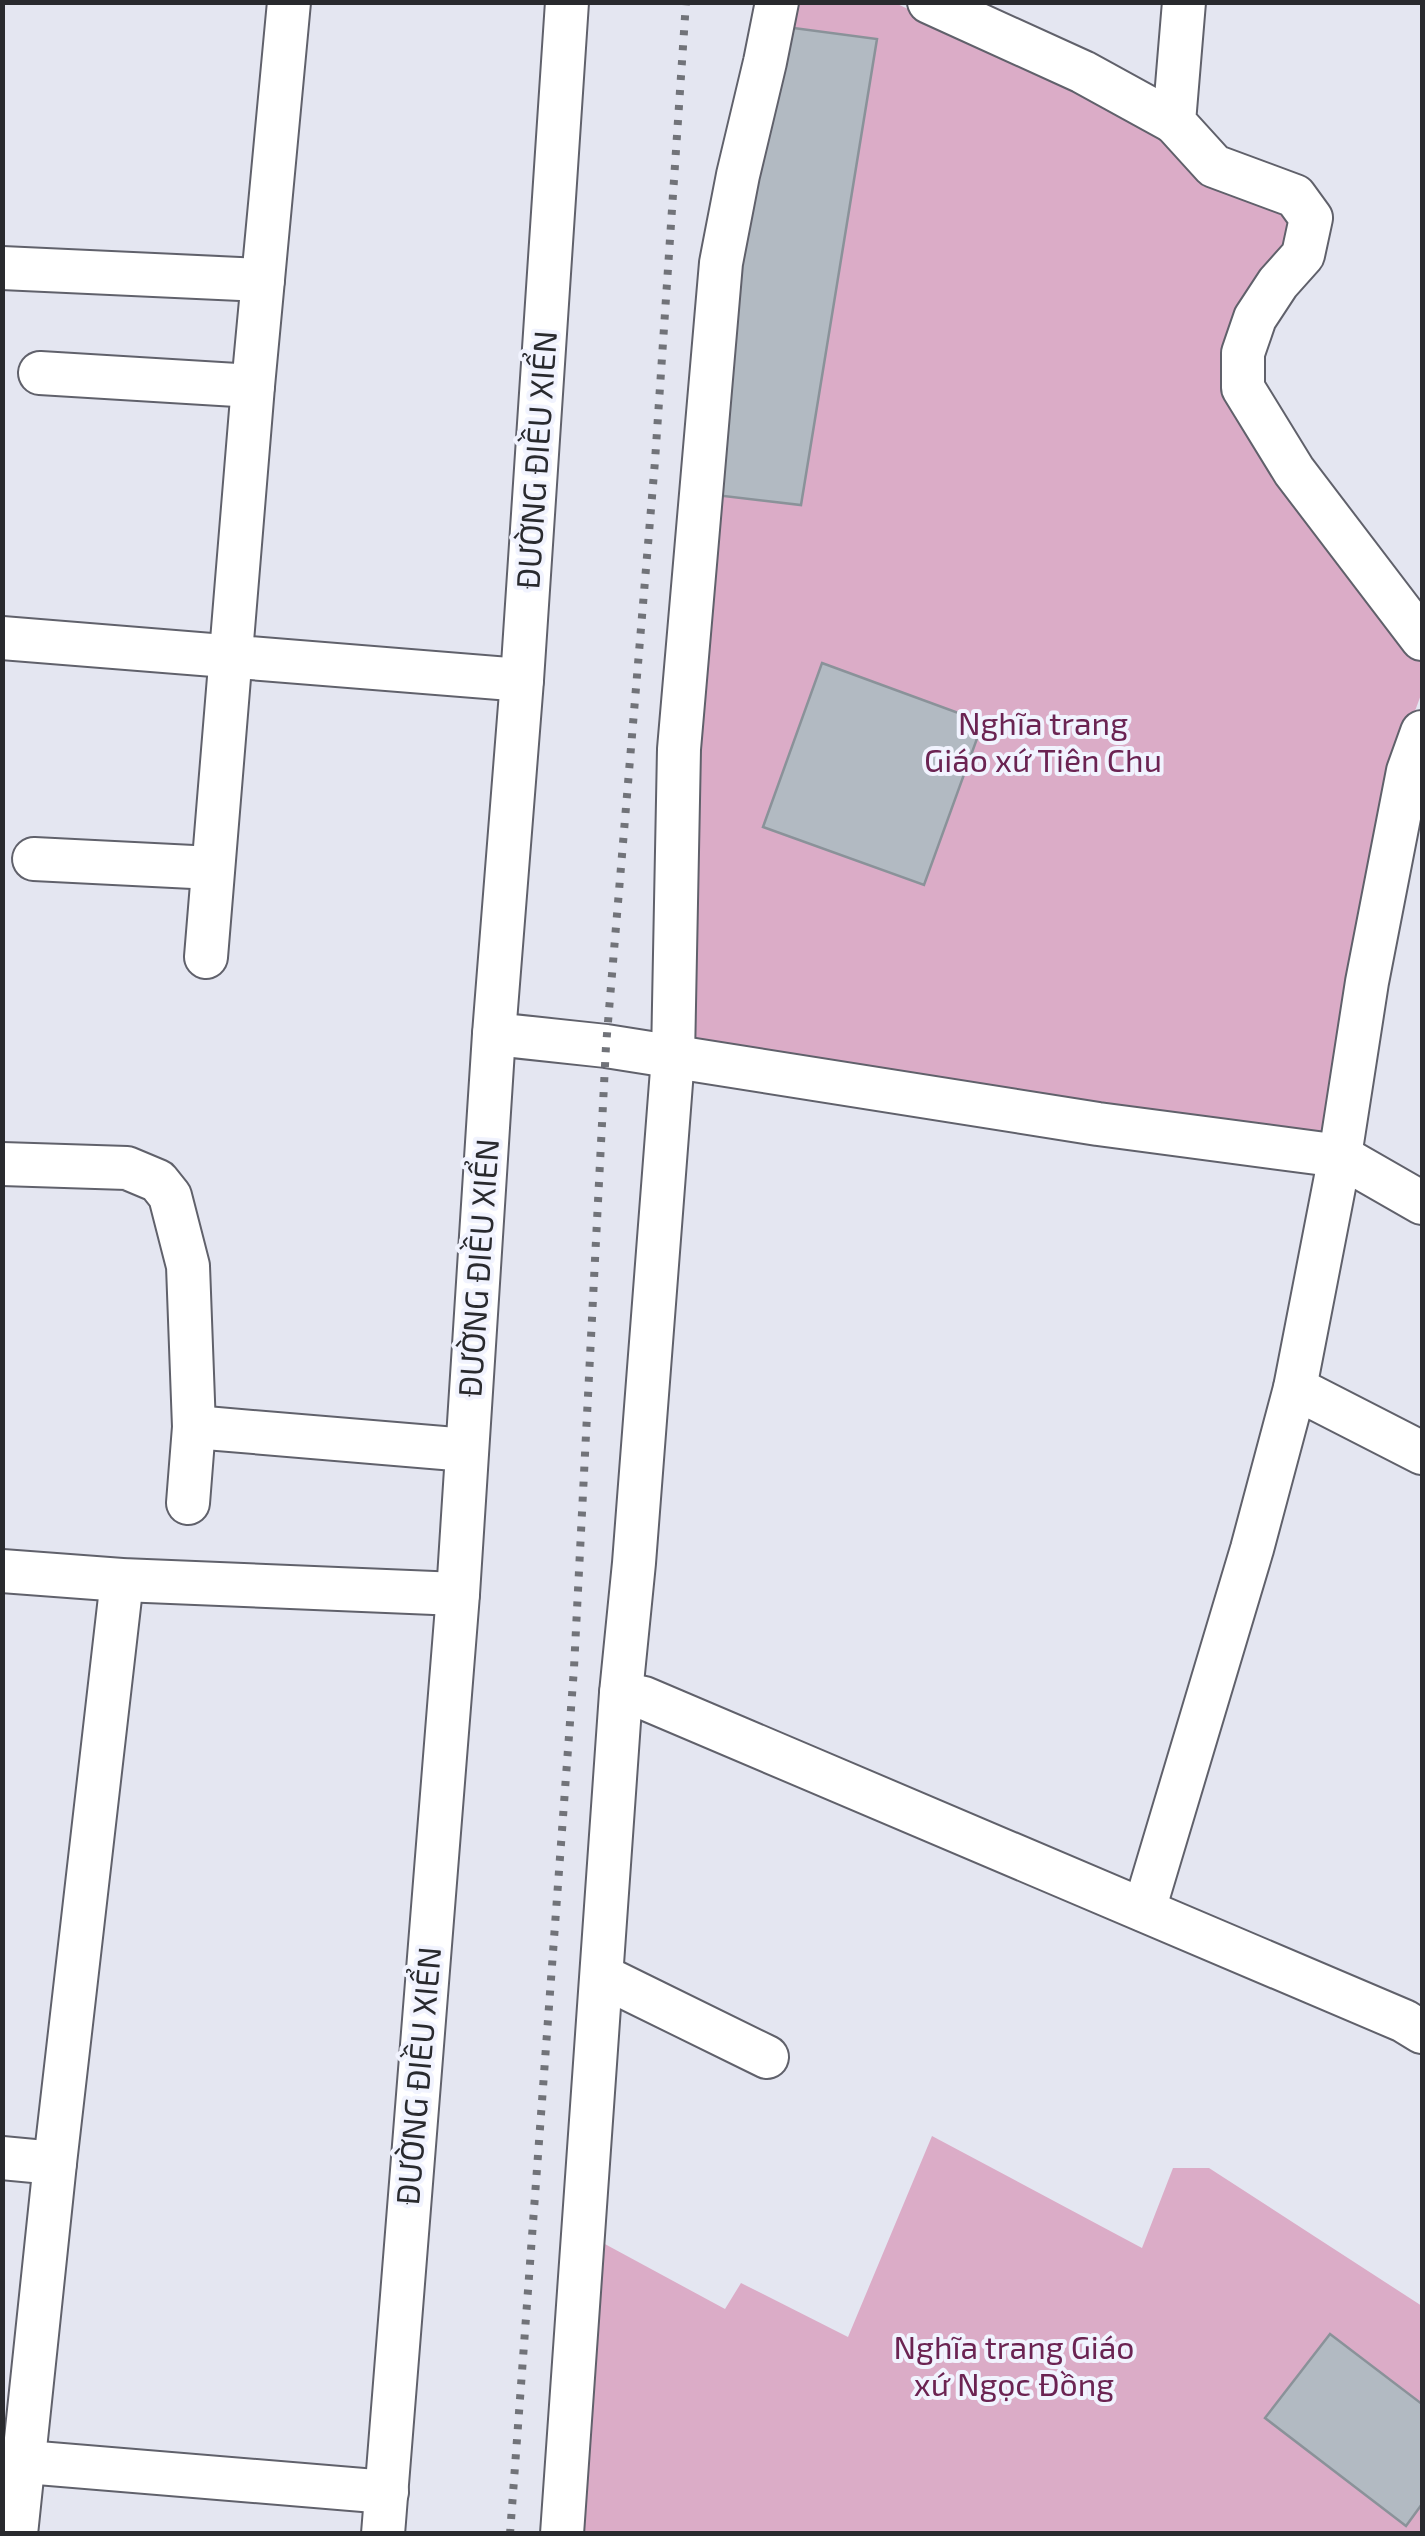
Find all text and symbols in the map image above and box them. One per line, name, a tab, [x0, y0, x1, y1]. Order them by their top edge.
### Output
street label: ĐƯỜNG ĐIỀU XIỂN	[505, 329, 563, 591]
park label: Nghĩa trang Giáo xứ Tiên Chu	[924, 703, 1162, 778]
street label: ĐƯỜNG ĐIỀU XIỂN	[447, 1137, 505, 1399]
street label: ĐƯỜNG ĐIỀU XIỂN	[385, 1945, 447, 2207]
park label: Nghĩa trang Giáo xứ Ngọc Đồng	[893, 2327, 1135, 2402]

